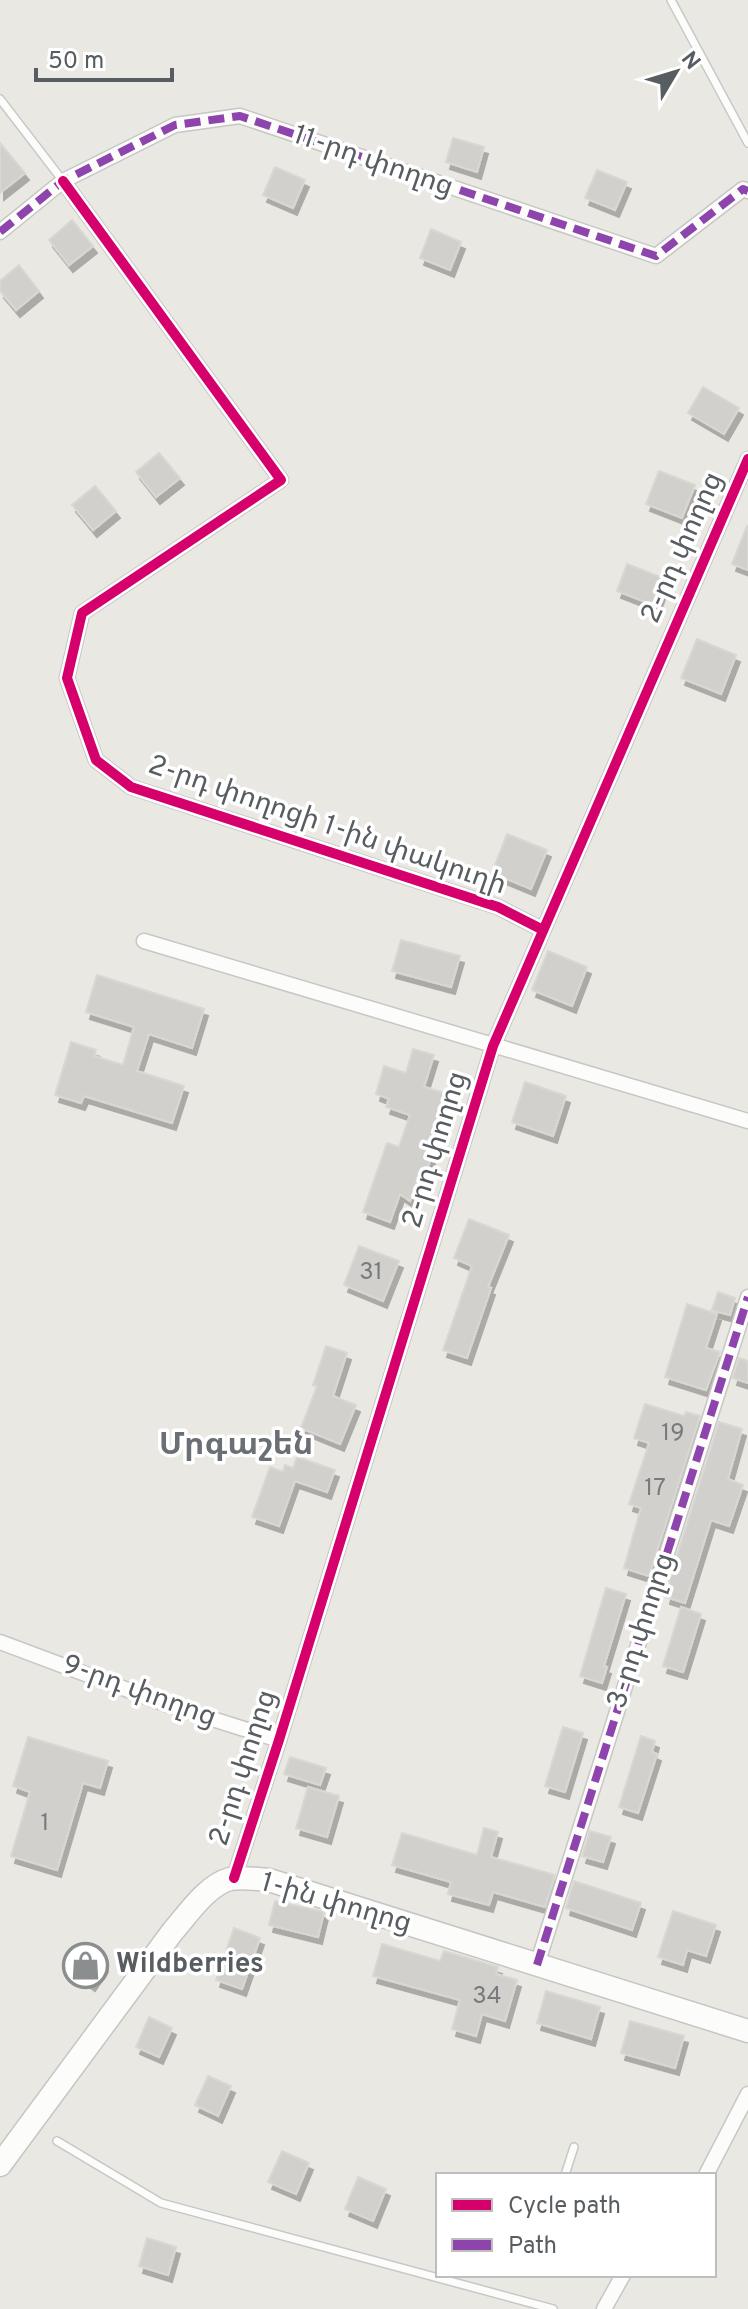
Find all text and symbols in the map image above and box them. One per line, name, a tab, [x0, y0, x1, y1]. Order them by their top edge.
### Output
scale bar	[36, 32, 172, 82]
north arrow	[636, 32, 716, 112]
text: 50 m	[48, 47, 104, 77]
text: N	[674, 47, 705, 76]
street label: 11-րդ փողոց	[288, 118, 458, 206]
street label: 2-րդ փողոց	[634, 467, 732, 629]
street label: 2-րդ փողոցի 1-ին փակուղի	[143, 748, 511, 904]
street label: 2-րդ փողոց	[395, 1067, 477, 1233]
house number: 31	[359, 1258, 383, 1288]
house number: 19	[661, 1419, 685, 1449]
district label: Մրգաշեն	[159, 1426, 313, 1466]
house number: 17	[644, 1474, 666, 1504]
street label: 3-րդ փողոց	[600, 1549, 684, 1713]
street label: 9-րդ փողոց	[57, 1647, 221, 1737]
street label: 2-րդ փողոց	[202, 1685, 286, 1851]
house number: 1	[41, 1809, 49, 1839]
street label: 1-ին փողոց	[256, 1865, 416, 1943]
shop icon: Wildberries	[61, 1941, 109, 1989]
place label: Wildberries	[116, 1947, 264, 1983]
house number: 34	[472, 1982, 502, 2012]
legend	[436, 2173, 716, 2277]
text: Cycle path	[508, 2192, 621, 2222]
text: Path	[508, 2232, 557, 2262]

